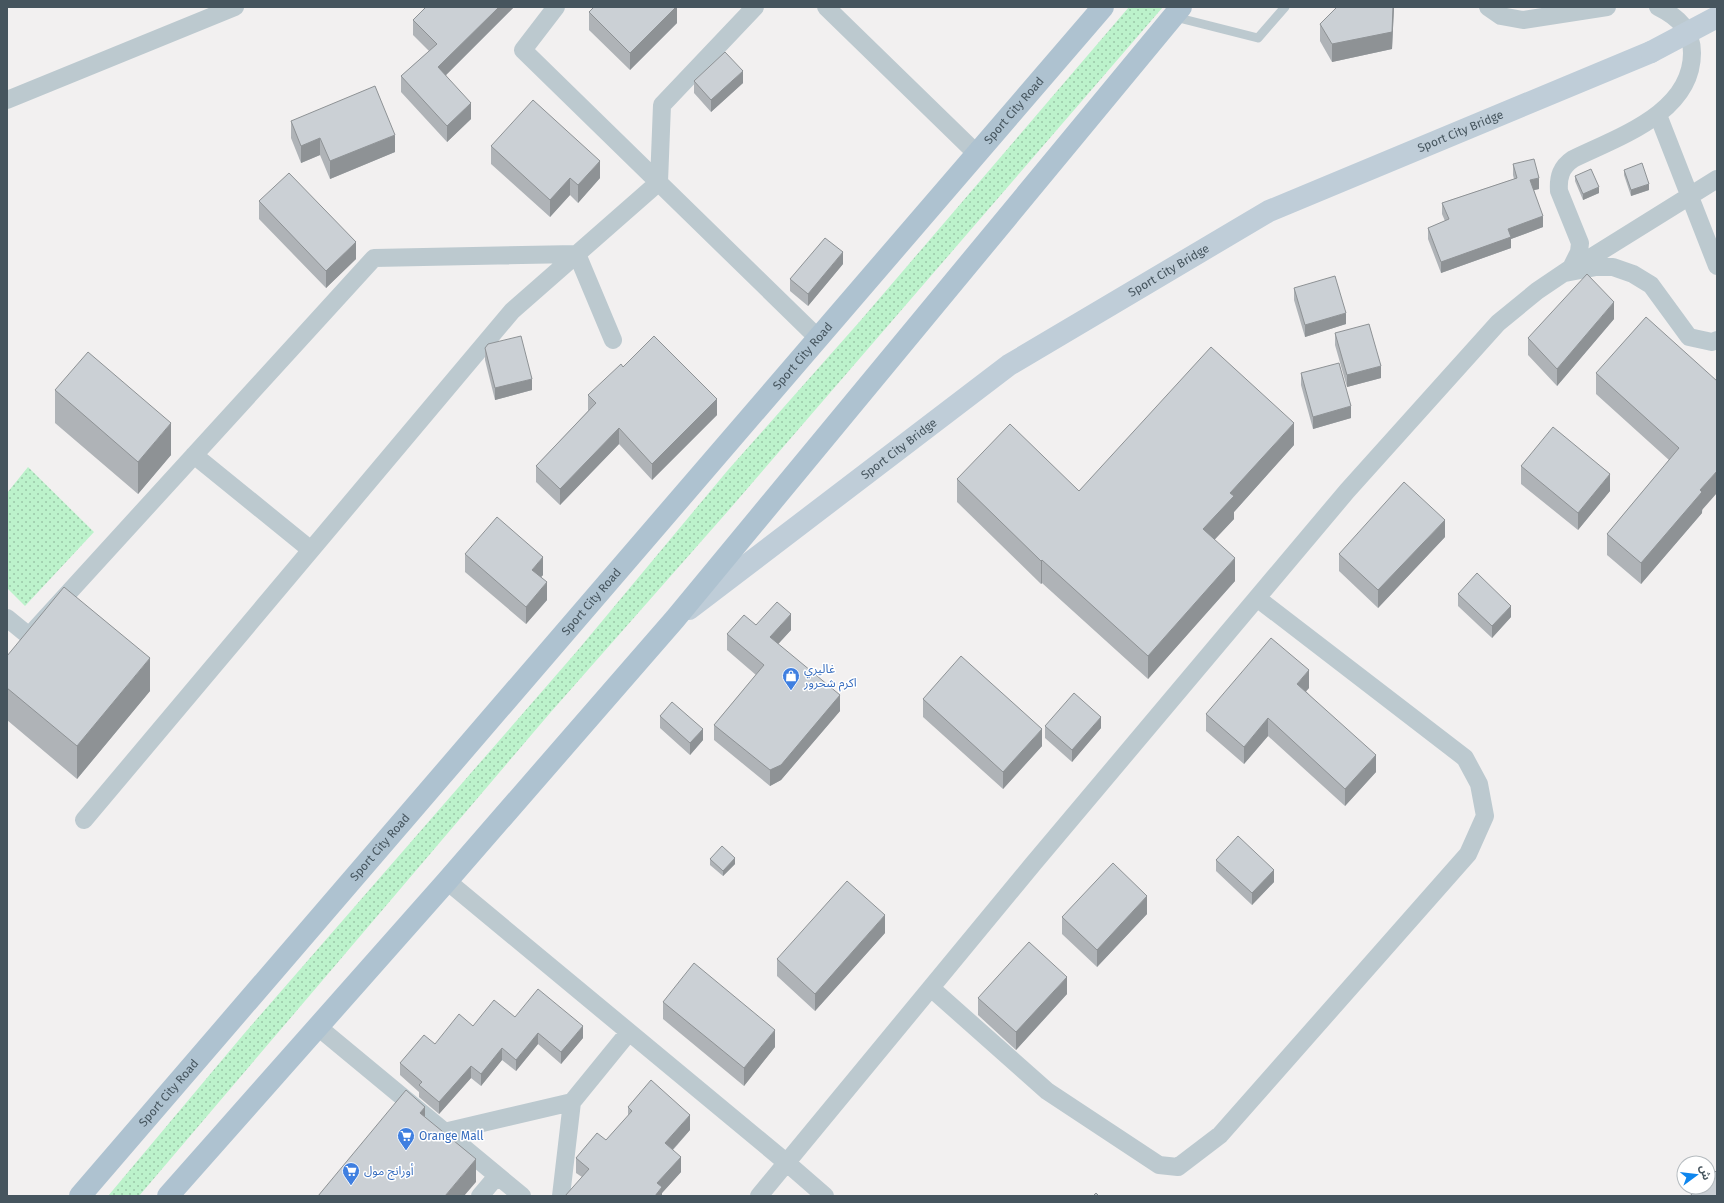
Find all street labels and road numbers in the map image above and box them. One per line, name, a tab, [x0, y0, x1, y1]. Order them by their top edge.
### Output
street label: Sport City Road	[981, 74, 1047, 147]
street label: Sport City Bridge	[1416, 107, 1505, 155]
street label: Sport City Bridge	[1126, 241, 1212, 300]
street label: Sport City Road	[770, 320, 835, 393]
street label: Sport City Bridge	[858, 416, 940, 482]
street label: Sport City Road	[559, 565, 624, 638]
street label: Sport City Road	[347, 811, 413, 884]
street label: Sport City Road	[136, 1056, 201, 1129]

